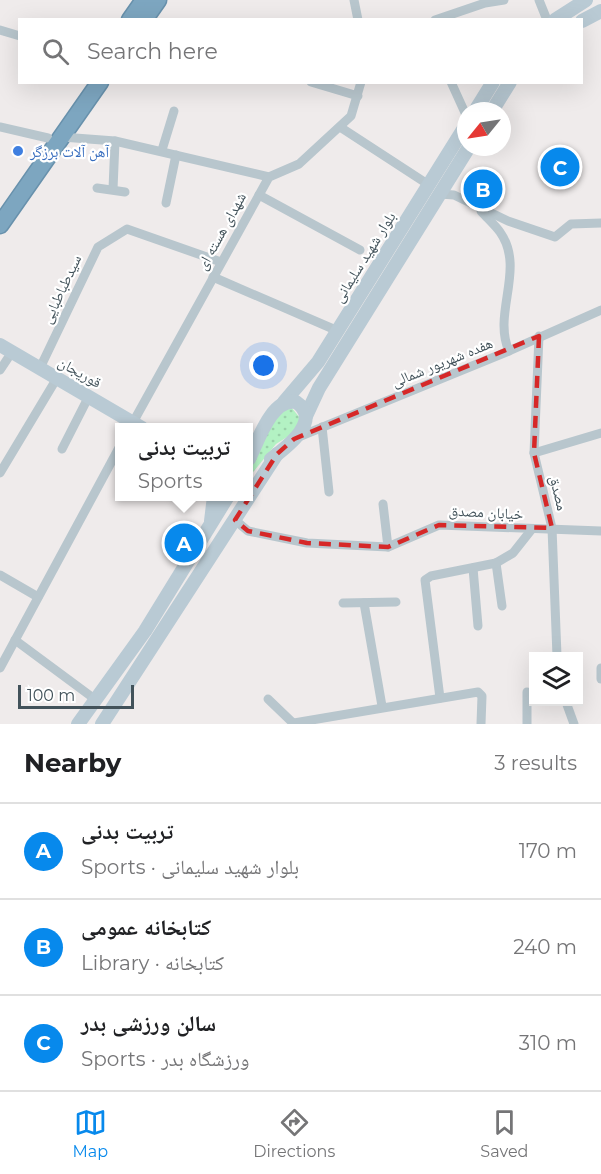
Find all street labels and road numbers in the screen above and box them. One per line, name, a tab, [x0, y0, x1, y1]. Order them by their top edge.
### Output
street label: شهدای هسته ای	[192, 189, 251, 274]
street label: بلوار شهید سلیمانی	[329, 208, 400, 306]
street label: سیدطباطبایی	[37, 251, 86, 327]
street label: هفده شهریور شمالی	[389, 333, 496, 392]
street label: قوریجان	[54, 352, 105, 393]
street label: مصدق	[545, 474, 572, 513]
street label: خیابان مصدق	[448, 501, 524, 524]

